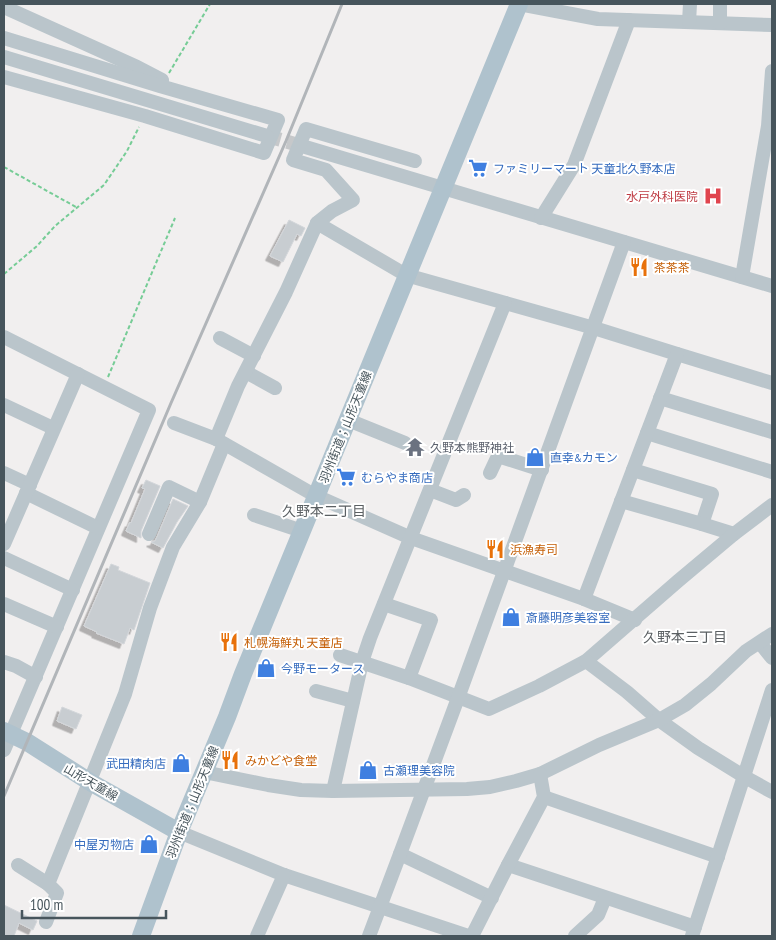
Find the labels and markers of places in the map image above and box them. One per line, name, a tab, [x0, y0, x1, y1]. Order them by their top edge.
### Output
supermarket icon: ファミリーマート 天童北久野本店	[467, 157, 489, 179]
place label: ファミリーマート 天童北久野本店	[493, 161, 676, 176]
hospital icon: 水戸外科医院	[702, 185, 724, 207]
place label: 水戸外科医院	[626, 189, 698, 204]
restaurant icon: 茶茶茶	[628, 256, 650, 278]
place label: 茶茶茶	[654, 260, 690, 275]
temple icon: 久野本熊野神社	[404, 436, 426, 458]
place label: 久野本熊野神社	[430, 440, 514, 455]
shop icon: 直幸&カモン	[524, 446, 546, 468]
place label: 直幸&カモン	[550, 450, 618, 465]
supermarket icon: むらやま商店	[335, 466, 357, 488]
place label: むらやま商店	[361, 470, 433, 485]
restaurant icon: 浜漁寿司	[484, 538, 506, 560]
place label: 浜漁寿司	[510, 542, 558, 557]
shop icon: 斎藤明彦美容室	[500, 606, 522, 628]
place label: 斎藤明彦美容室	[526, 610, 610, 625]
restaurant icon: 札幌海鮮丸 天童店	[218, 631, 240, 653]
place label: 札幌海鮮丸 天童店	[244, 635, 343, 650]
shop icon: 今野モータース	[255, 657, 277, 679]
place label: 今野モータース	[281, 661, 364, 676]
restaurant icon: みかどや食堂	[219, 749, 241, 771]
shop icon: 武田精肉店	[170, 752, 192, 774]
place label: みかどや食堂	[245, 753, 317, 768]
place label: 武田精肉店	[106, 756, 166, 771]
shop icon: 古瀬理美容院	[357, 759, 379, 781]
place label: 古瀬理美容院	[383, 763, 455, 778]
shop icon: 中屋刃物店	[138, 833, 160, 855]
place label: 中屋刃物店	[74, 837, 134, 852]

